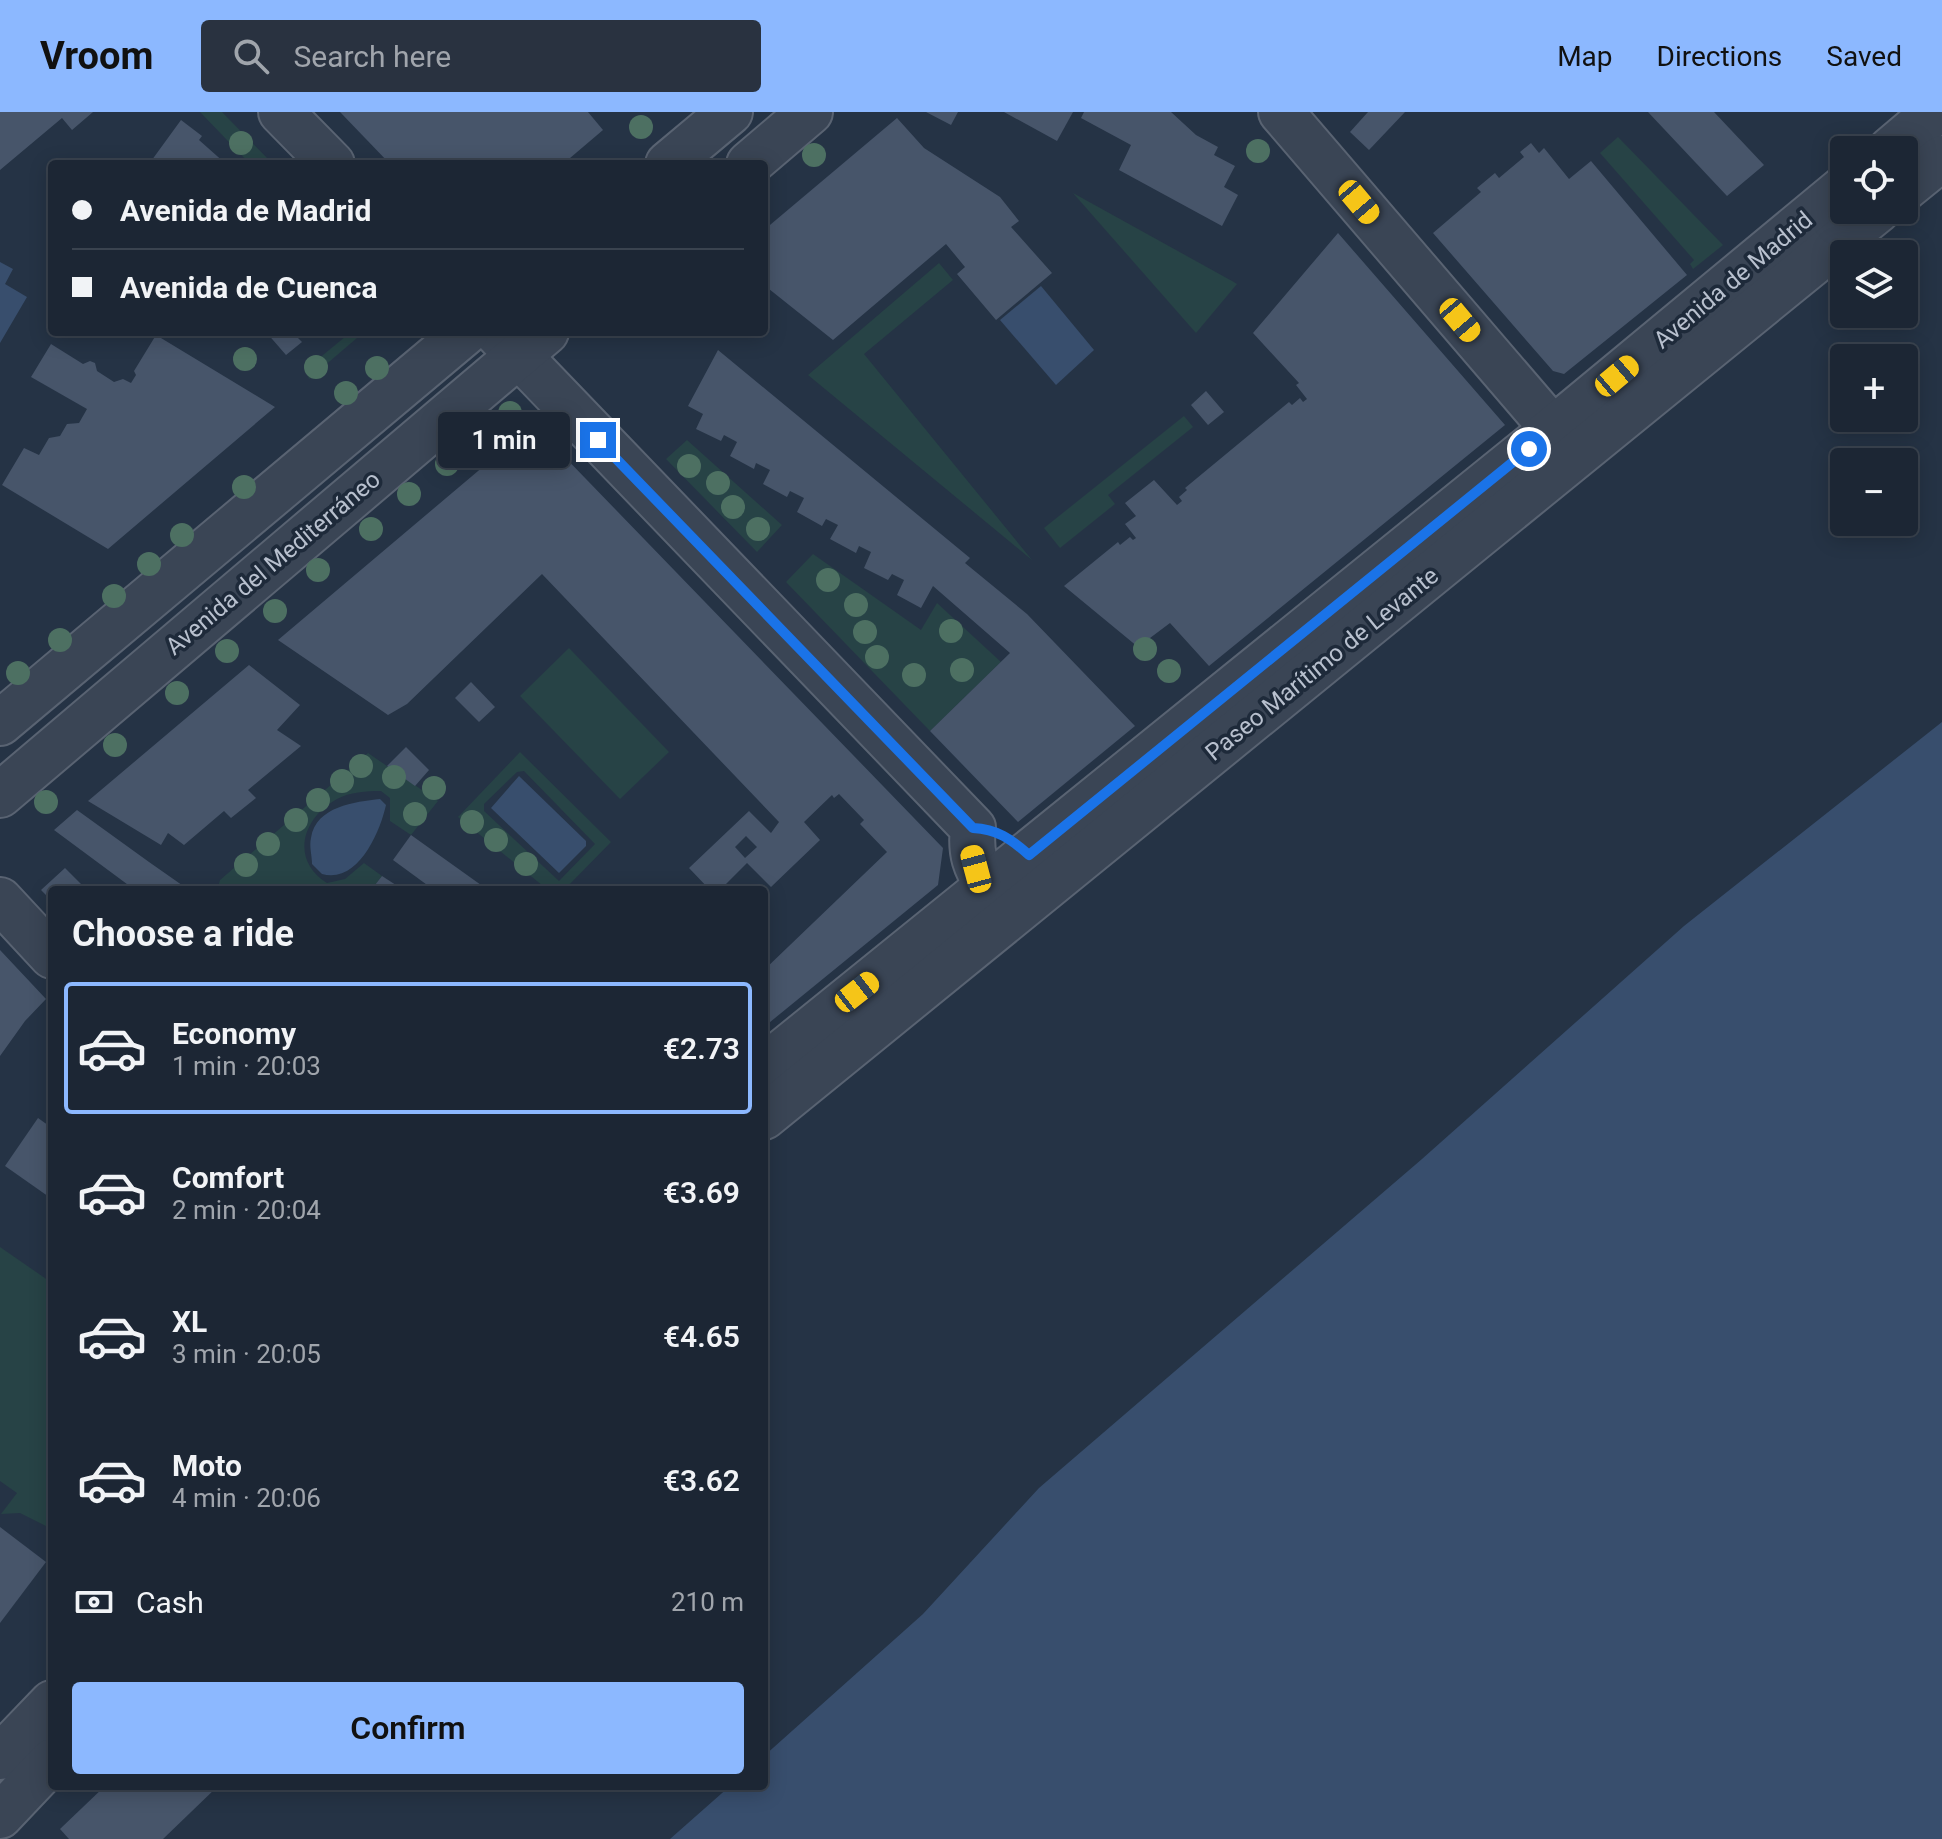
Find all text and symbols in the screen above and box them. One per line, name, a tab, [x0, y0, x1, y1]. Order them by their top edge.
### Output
search box	[201, 20, 761, 92]
text: Vroom	[40, 34, 153, 78]
icon: search	[229, 34, 273, 78]
text: Search here	[293, 39, 451, 74]
text: Map	[1557, 40, 1613, 73]
text: Directions	[1657, 40, 1782, 73]
text: Saved	[1826, 40, 1902, 73]
map controls	[1830, 136, 1918, 536]
button: locate	[1830, 136, 1918, 224]
car	[1334, 176, 1384, 228]
text: Avenida de Madrid	[120, 193, 371, 228]
street label: Avenida de Madrid	[1648, 206, 1818, 354]
button: layers	[1830, 240, 1918, 328]
text: Avenida de Cuenca	[120, 270, 377, 305]
car	[1435, 294, 1485, 346]
button: +	[1830, 344, 1918, 432]
car	[1591, 351, 1643, 401]
callout: 1 min	[438, 412, 570, 468]
route end	[580, 422, 616, 458]
text: 1 min	[471, 425, 537, 455]
route start	[1511, 431, 1547, 467]
button: −	[1830, 448, 1918, 536]
street label: Avenida del Mediterráneo	[160, 465, 386, 661]
street label: Paseo Marítimo de Levante	[1200, 561, 1444, 767]
car	[958, 843, 994, 895]
text: Choose a ride	[72, 913, 294, 955]
car	[831, 968, 883, 1016]
icon: car	[76, 1012, 148, 1084]
text: Economy	[172, 1016, 296, 1051]
text: €2.73	[663, 1031, 740, 1066]
text: 1 min · 20:03	[172, 1051, 321, 1081]
icon: car	[76, 1156, 148, 1228]
text: Comfort	[172, 1160, 284, 1195]
text: €3.69	[663, 1175, 740, 1210]
text: 2 min · 20:04	[172, 1195, 321, 1225]
icon: car	[76, 1300, 148, 1372]
text: XL	[172, 1304, 207, 1339]
text: €4.65	[663, 1319, 740, 1354]
text: 3 min · 20:05	[172, 1339, 321, 1369]
icon: car	[76, 1444, 148, 1516]
text: Moto	[172, 1448, 242, 1483]
text: €3.62	[663, 1463, 740, 1498]
text: 4 min · 20:06	[172, 1483, 321, 1513]
icon: cash	[72, 1580, 116, 1624]
text: Cash	[136, 1585, 204, 1620]
text: 210 m	[671, 1587, 744, 1617]
button: Confirm	[72, 1682, 744, 1774]

